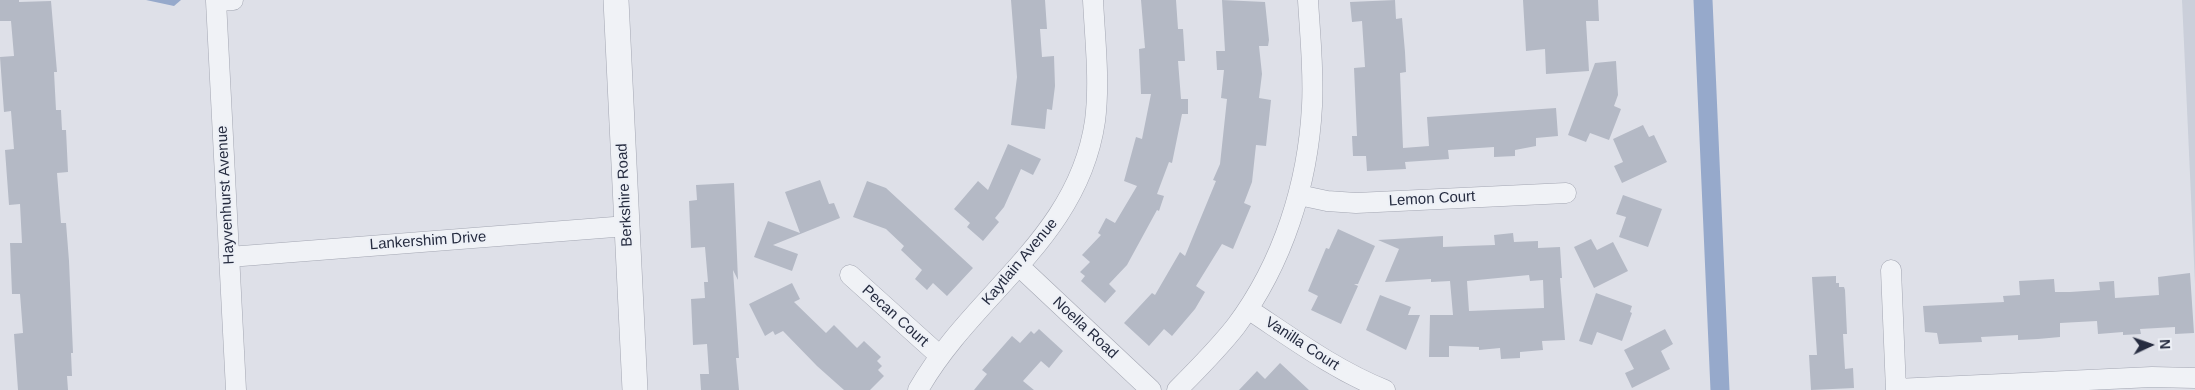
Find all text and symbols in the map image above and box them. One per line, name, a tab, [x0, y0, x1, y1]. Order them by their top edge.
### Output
street label: Hayvenhurst Avenue	[213, 125, 239, 265]
street label: Berkshire Road	[613, 143, 637, 247]
street label: Lemon Court	[1388, 188, 1476, 210]
street label: Kaytlain Avenue	[978, 215, 1062, 309]
street label: Lankershim Drive	[369, 228, 487, 254]
street label: Pecan Court	[858, 281, 932, 351]
street label: Noella Road	[1049, 293, 1121, 363]
street label: Vanilla Court	[1262, 313, 1342, 375]
north arrow	[2125, 320, 2175, 370]
text: N	[2157, 339, 2173, 350]

